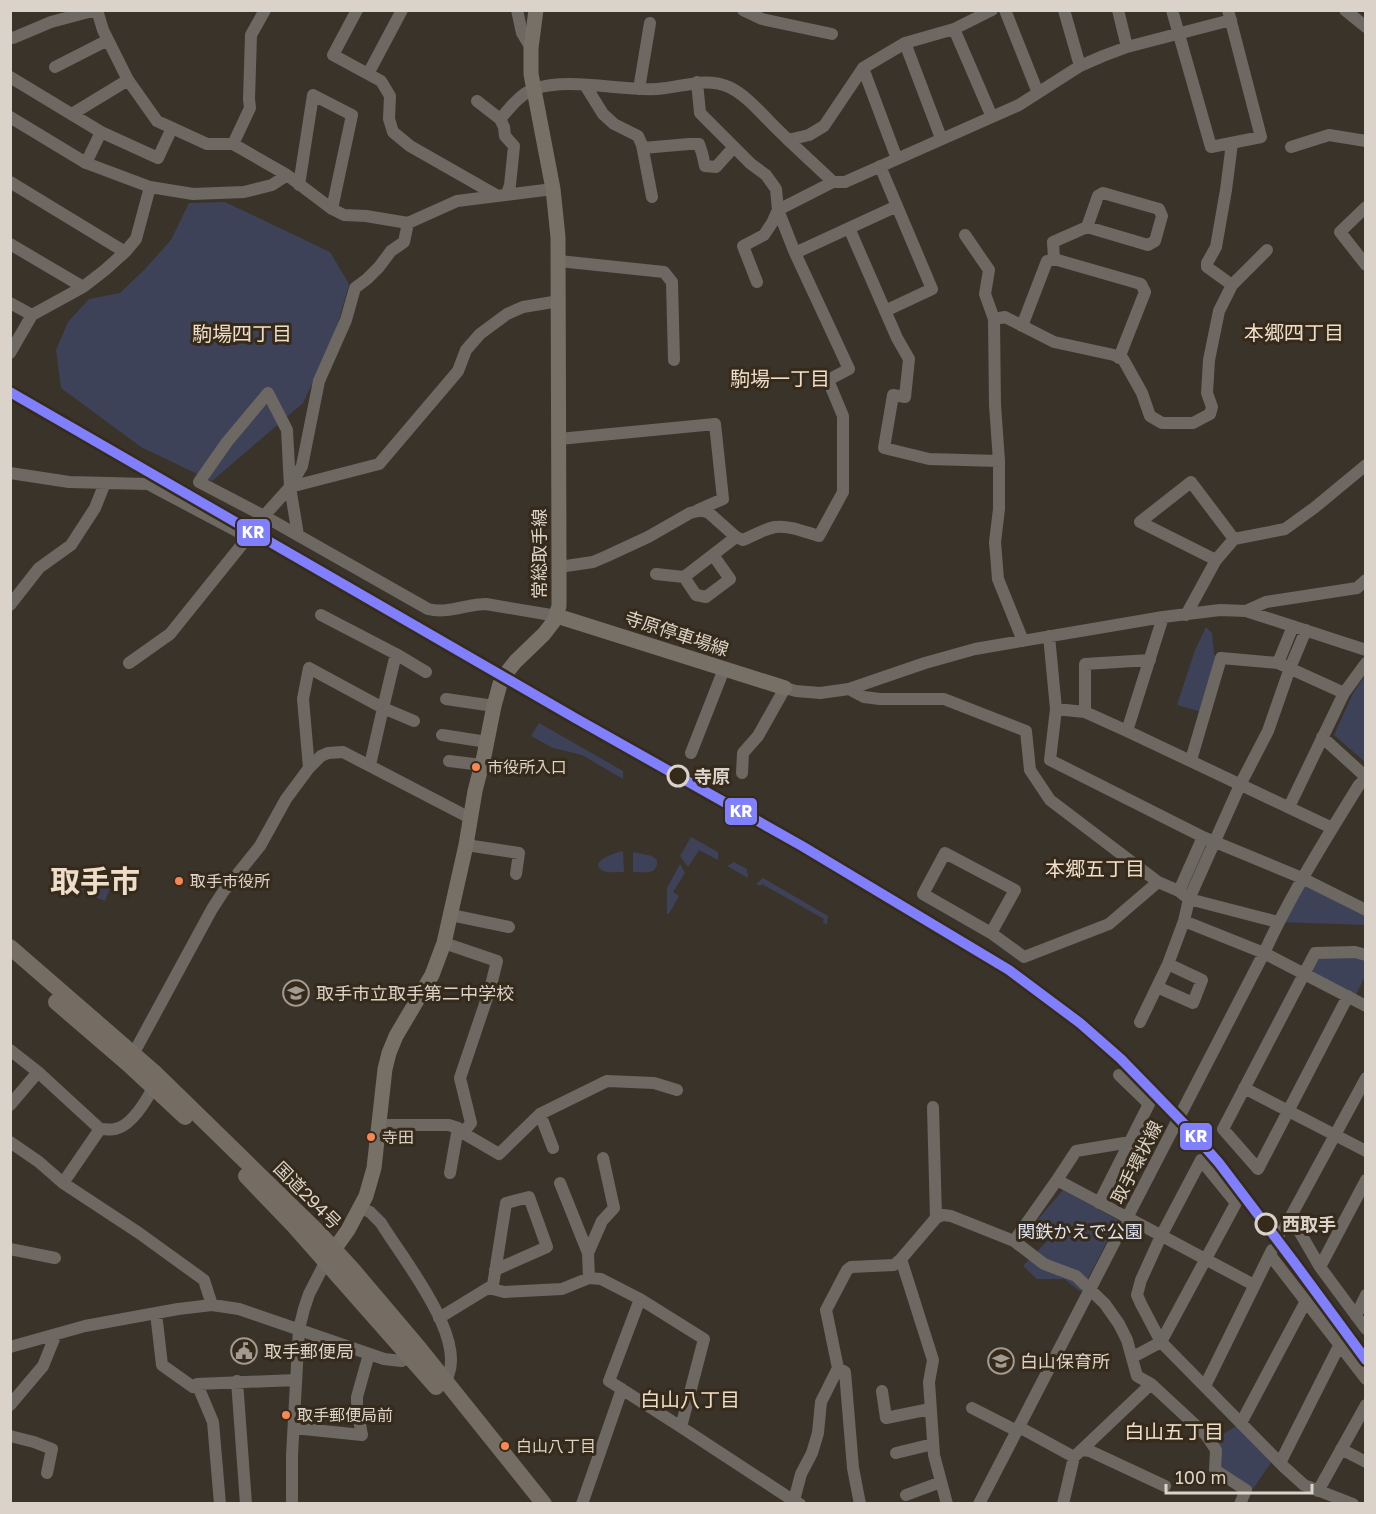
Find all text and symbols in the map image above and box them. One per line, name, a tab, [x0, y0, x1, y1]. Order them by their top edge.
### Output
district label: 本郷四丁目	[1244, 320, 1344, 344]
district label: 駒場四丁目	[192, 321, 292, 345]
district label: 駒場一丁目	[730, 366, 830, 390]
street label: 常総取手線	[528, 509, 550, 599]
line badge: KR	[236, 518, 271, 547]
text: KR	[242, 522, 264, 542]
street label: 寺原停車場線	[622, 606, 732, 660]
place label: 市役所入口	[487, 757, 567, 777]
marker: 市役所入口	[470, 761, 482, 773]
marker: 寺原	[667, 765, 689, 787]
place label: 寺原	[694, 765, 730, 787]
line badge: KR	[724, 797, 758, 826]
text: KR	[730, 801, 752, 821]
district label: 本郷五丁目	[1045, 856, 1145, 880]
district label: 取手市	[50, 863, 140, 899]
place label: 取手市役所	[190, 871, 270, 891]
marker: 取手市役所	[173, 875, 185, 887]
school or university icon: 取手市立取手第二中学校	[281, 978, 311, 1008]
place label: 取手市立取手第二中学校	[316, 982, 514, 1004]
street label: 取手環状線	[1106, 1117, 1166, 1207]
line badge: KR	[1179, 1122, 1213, 1151]
text: KR	[1185, 1126, 1207, 1146]
place label: 寺田	[382, 1127, 414, 1147]
marker: 寺田	[365, 1131, 377, 1143]
street label: 国道294号	[270, 1157, 346, 1233]
marker: 西取手	[1255, 1213, 1277, 1235]
place label: 西取手	[1282, 1213, 1336, 1235]
park label: 関鉄かえで公園	[1017, 1220, 1143, 1242]
public building icon: 取手郵便局	[229, 1336, 259, 1366]
place label: 取手郵便局	[264, 1340, 354, 1362]
school or university icon: 白山保育所	[986, 1346, 1016, 1376]
place label: 白山保育所	[1020, 1350, 1110, 1372]
district label: 白山八丁目	[640, 1387, 740, 1411]
place label: 取手郵便局前	[297, 1405, 393, 1425]
marker: 取手郵便局前	[280, 1409, 292, 1421]
district label: 白山五丁目	[1124, 1419, 1224, 1443]
place label: 白山八丁目	[516, 1436, 596, 1456]
marker: 白山八丁目	[499, 1440, 511, 1452]
scale bar	[1166, 1457, 1312, 1495]
text: 100 m	[1175, 1466, 1226, 1488]

